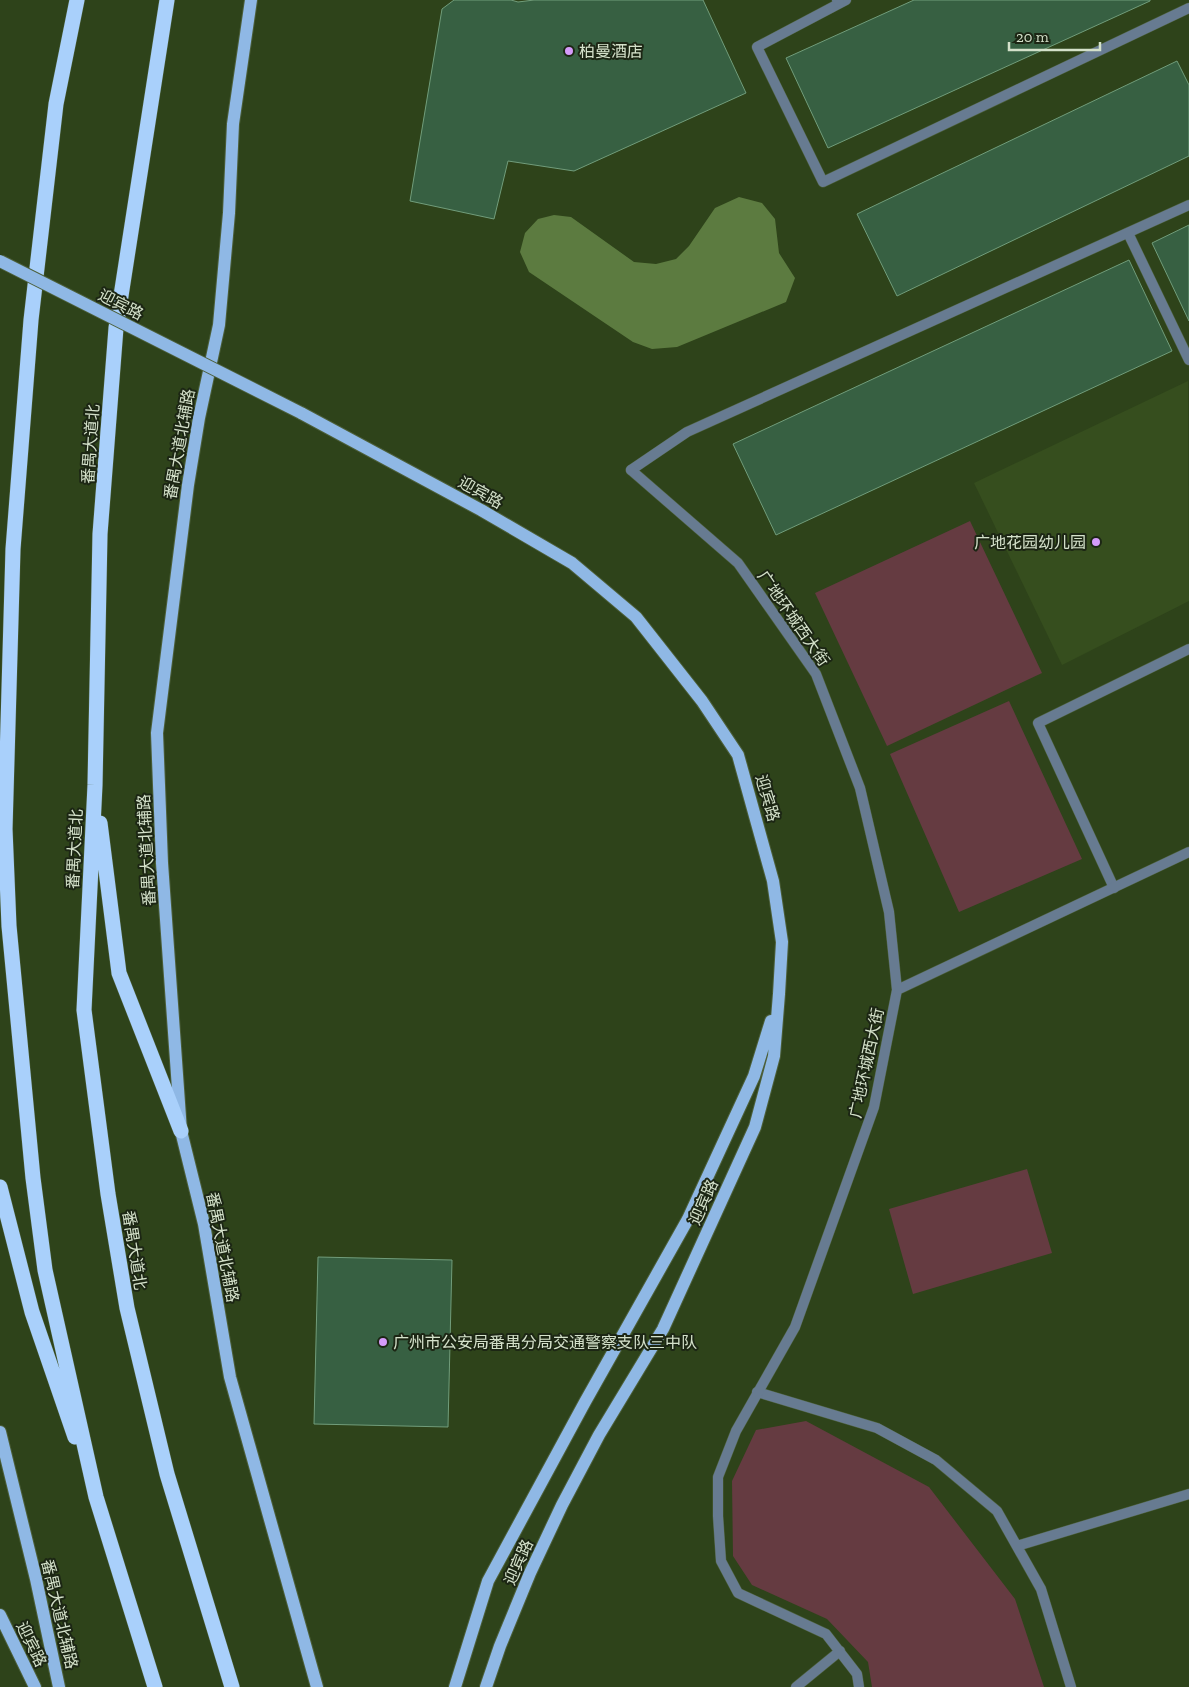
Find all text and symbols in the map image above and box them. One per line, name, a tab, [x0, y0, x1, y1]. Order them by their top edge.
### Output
scale bar	[1009, 20, 1100, 52]
text: 20 m	[1016, 28, 1049, 46]
place label: 柏曼酒店	[579, 42, 643, 61]
marker: 柏曼酒店	[563, 45, 575, 57]
street label: 迎宾路	[95, 285, 146, 324]
street label: 番禺大道北辅路	[160, 387, 199, 501]
street label: 番禺大道北	[78, 403, 103, 485]
street label: 迎宾路	[455, 472, 506, 512]
place label: 广地花园幼儿园	[974, 533, 1086, 552]
marker: 广地花园幼儿园	[1090, 536, 1102, 548]
street label: 广地环城西大街	[754, 567, 833, 670]
street label: 迎宾路	[752, 772, 783, 824]
street label: 番禺大道北辅路	[134, 794, 159, 906]
street label: 番禺大道北	[63, 809, 86, 889]
street label: 广地环城西大街	[846, 1006, 887, 1120]
street label: 迎宾路	[685, 1176, 722, 1228]
street label: 番禺大道北辅路	[202, 1190, 243, 1304]
street label: 番禺大道北	[119, 1209, 150, 1291]
place label: 广州市公安局番禺分局交通警察支队三中队	[393, 1333, 697, 1352]
marker: 广州市公安局番禺分局交通警察支队三中队	[377, 1336, 389, 1348]
street label: 迎宾路	[500, 1536, 537, 1588]
street label: 番禺大道北辅路	[38, 1557, 81, 1671]
street label: 迎宾路	[12, 1618, 51, 1670]

